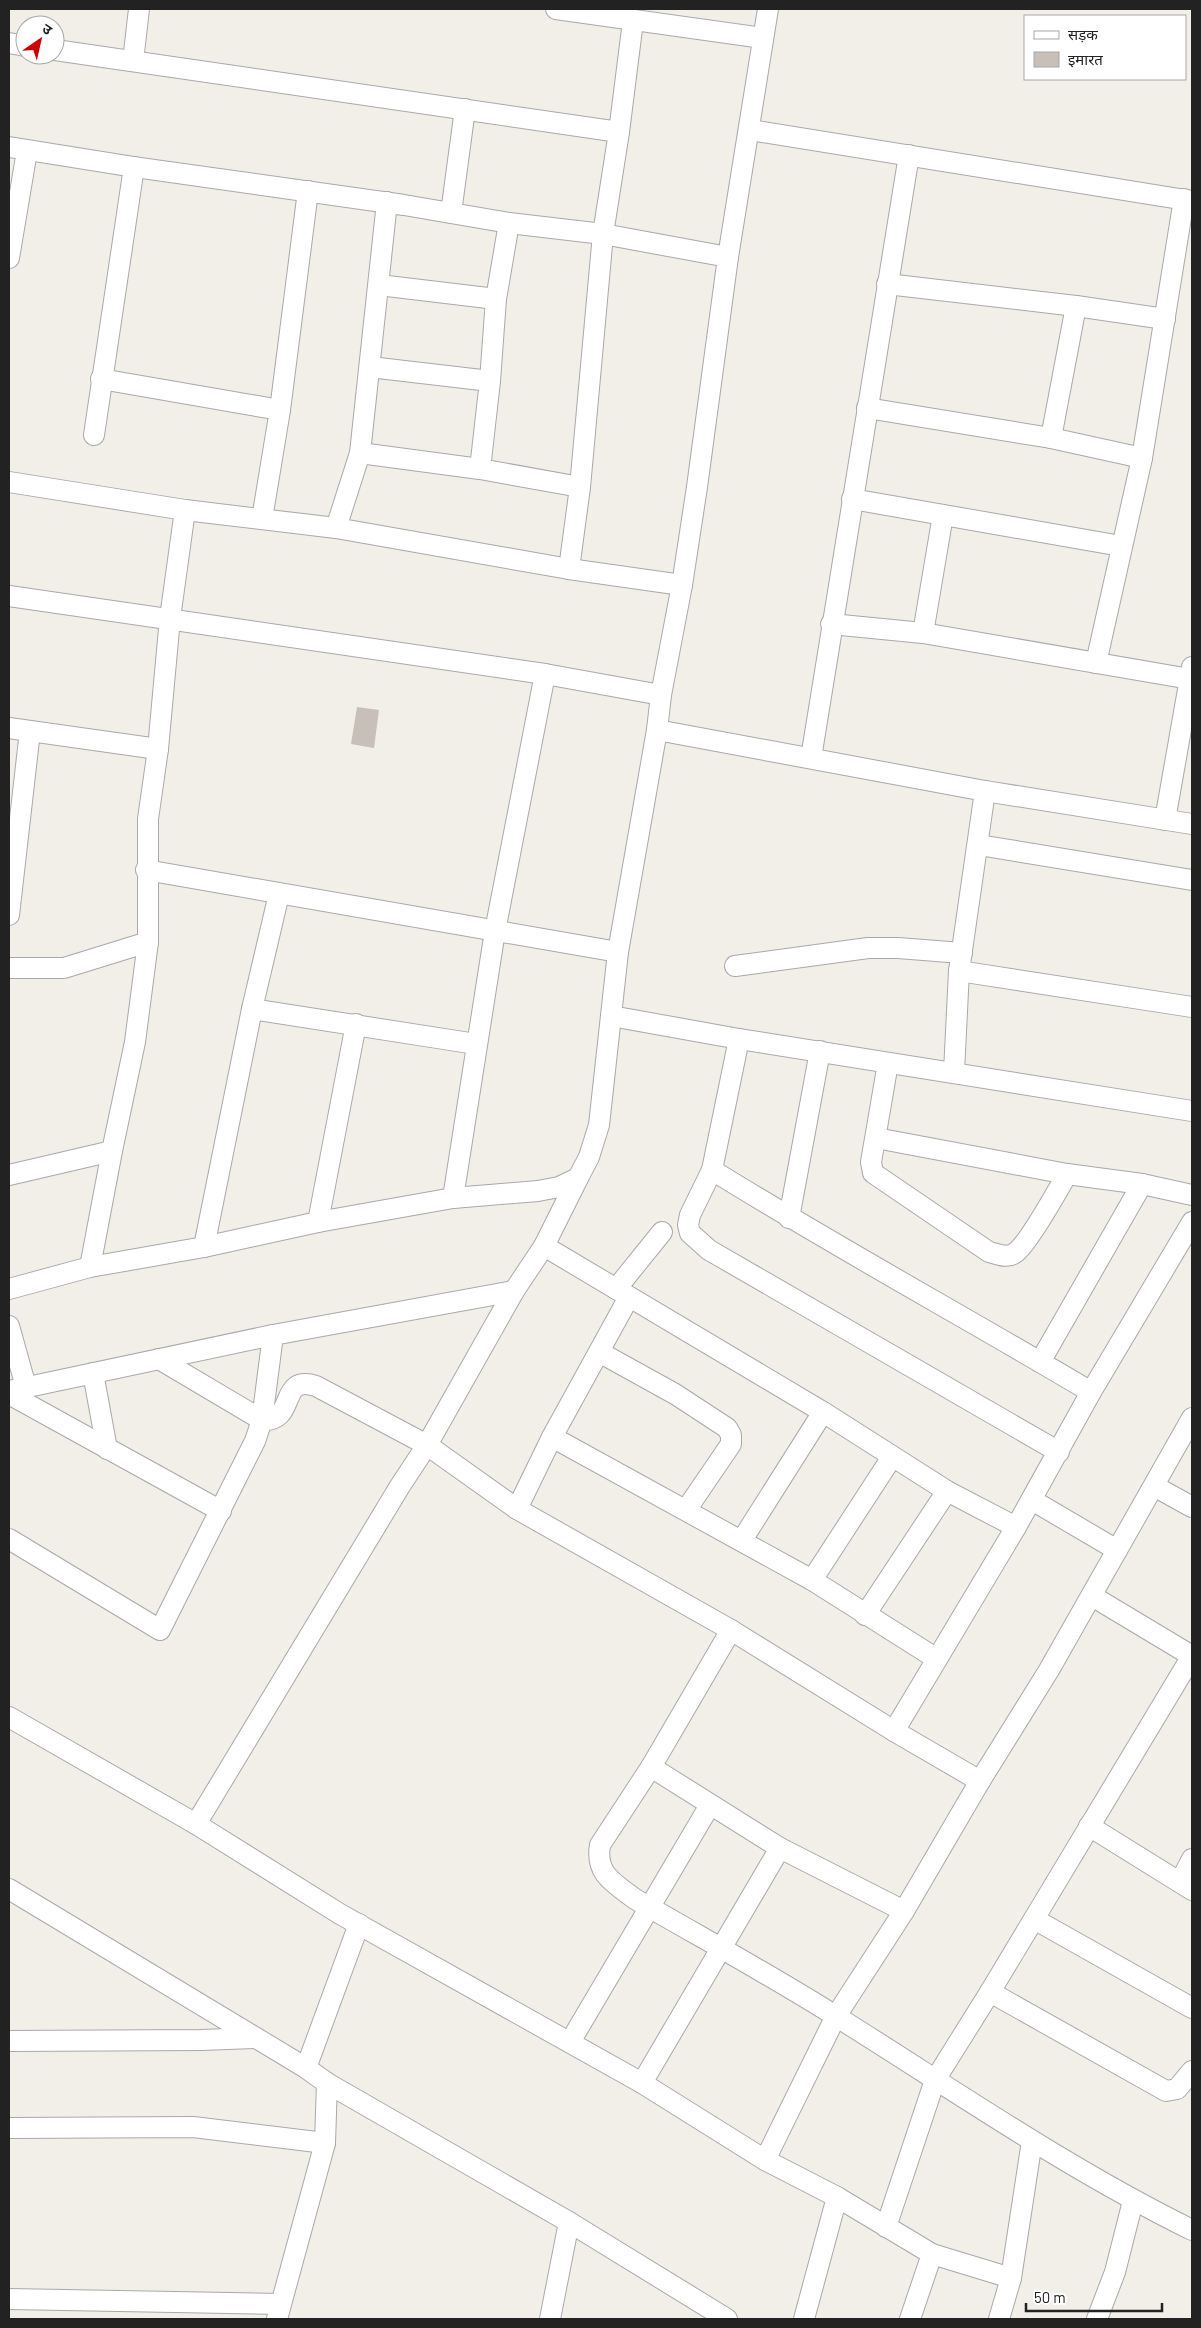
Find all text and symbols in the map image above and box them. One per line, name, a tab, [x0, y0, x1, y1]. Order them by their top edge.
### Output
north arrow	[15, 15, 65, 65]
legend	[1024, 15, 1186, 80]
text: उ	[39, 19, 56, 39]
text: सड़क	[1068, 25, 1098, 43]
text: इमारत	[1068, 50, 1103, 68]
scale bar	[1026, 2280, 1162, 2312]
text: 50 m	[1034, 2288, 1066, 2306]

